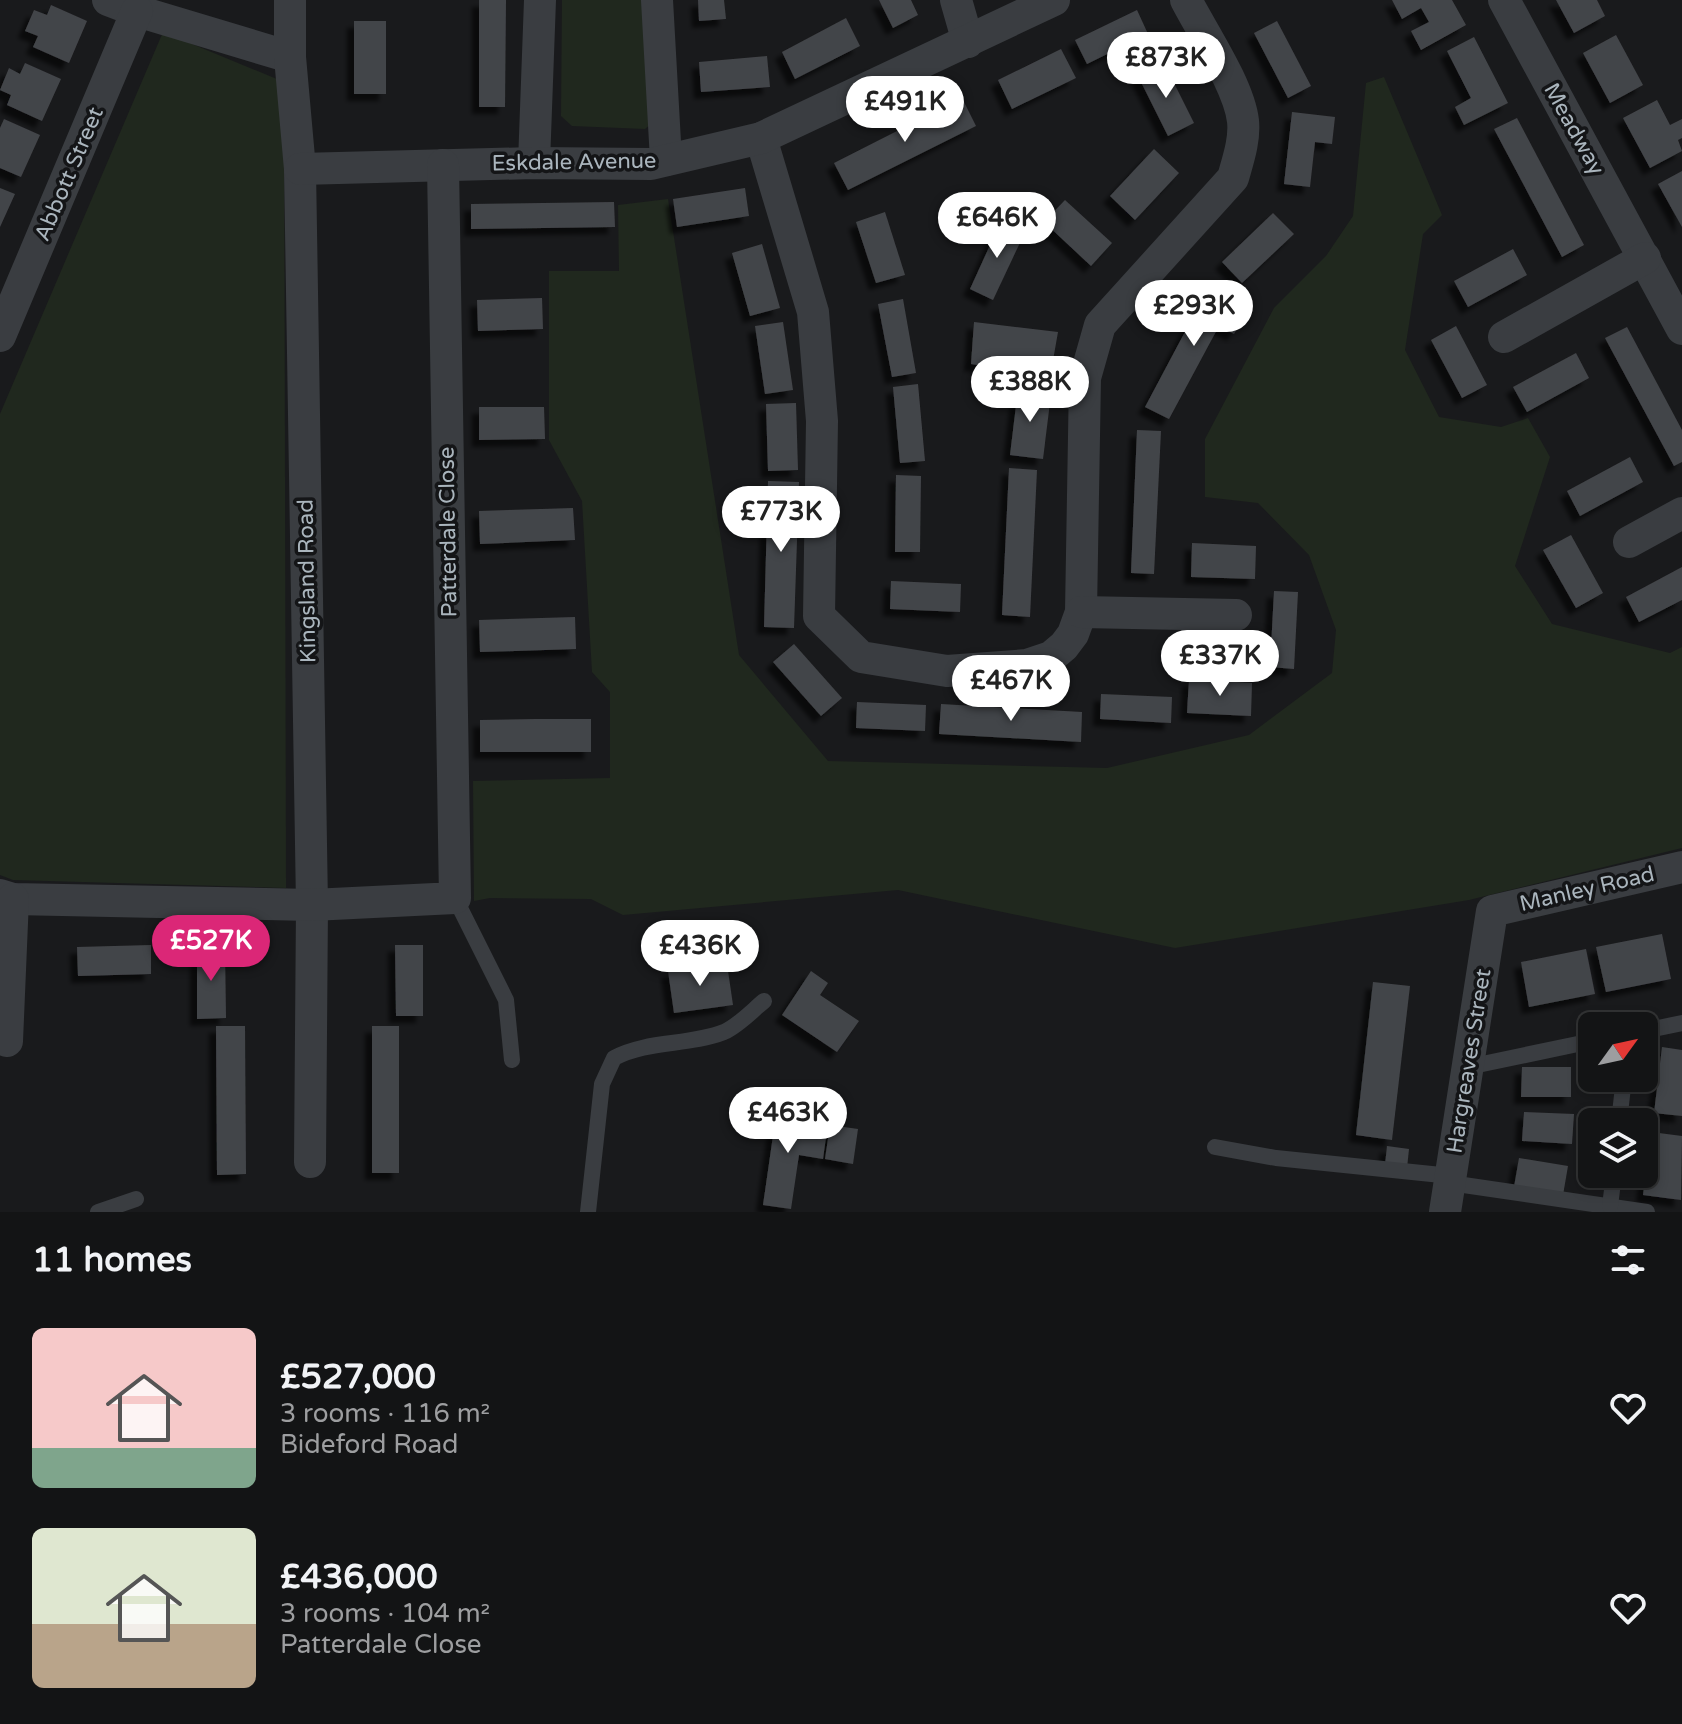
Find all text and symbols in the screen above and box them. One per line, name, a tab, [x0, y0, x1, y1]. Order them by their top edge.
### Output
pin: £873K	[1110, 32, 1222, 100]
text: £873K	[1125, 42, 1207, 73]
pin: £491K	[849, 76, 961, 144]
street label: Meadway	[1538, 79, 1610, 180]
text: £491K	[864, 86, 946, 117]
street label: Abbott Street	[29, 103, 109, 245]
street label: Eskdale Avenue	[491, 148, 657, 176]
pin: £646K	[941, 192, 1053, 260]
text: £646K	[956, 202, 1038, 233]
pin: £293K	[1138, 280, 1250, 348]
text: £293K	[1153, 290, 1235, 321]
pin: £388K	[974, 356, 1086, 424]
text: £388K	[989, 366, 1071, 397]
street label: Patterdale Close	[434, 446, 462, 618]
pin: £773K	[725, 486, 837, 554]
text: £773K	[740, 496, 822, 527]
street label: Kingsland Road	[293, 499, 321, 663]
pin: £337K	[1164, 630, 1276, 698]
text: £337K	[1179, 640, 1261, 671]
pin: £467K	[955, 655, 1067, 723]
text: £467K	[970, 665, 1052, 696]
street label: Manley Road	[1517, 861, 1657, 917]
pin: £527K	[155, 915, 267, 983]
pin: £436K	[644, 920, 756, 988]
text: £527K	[170, 925, 252, 956]
text: £436K	[659, 930, 741, 961]
street label: Hargreaves Street	[1442, 967, 1496, 1155]
north arrow	[1578, 1012, 1658, 1092]
map controls	[1578, 1012, 1658, 1188]
pin: £463K	[732, 1087, 844, 1155]
text: £463K	[747, 1097, 829, 1128]
button: layers	[1578, 1108, 1658, 1188]
icon: filters	[1606, 1238, 1650, 1282]
text: 11 homes	[32, 1240, 192, 1281]
text: £527,000	[280, 1357, 436, 1398]
icon: home	[96, 1360, 192, 1456]
icon: heart	[1606, 1386, 1650, 1430]
text: 3 rooms · 116 m²	[280, 1398, 490, 1429]
text: Bideford Road	[280, 1429, 458, 1460]
text: £436,000	[280, 1557, 438, 1598]
icon: home	[96, 1560, 192, 1656]
icon: heart	[1606, 1586, 1650, 1630]
text: 3 rooms · 104 m²	[280, 1598, 490, 1629]
text: Patterdale Close	[280, 1629, 482, 1660]

